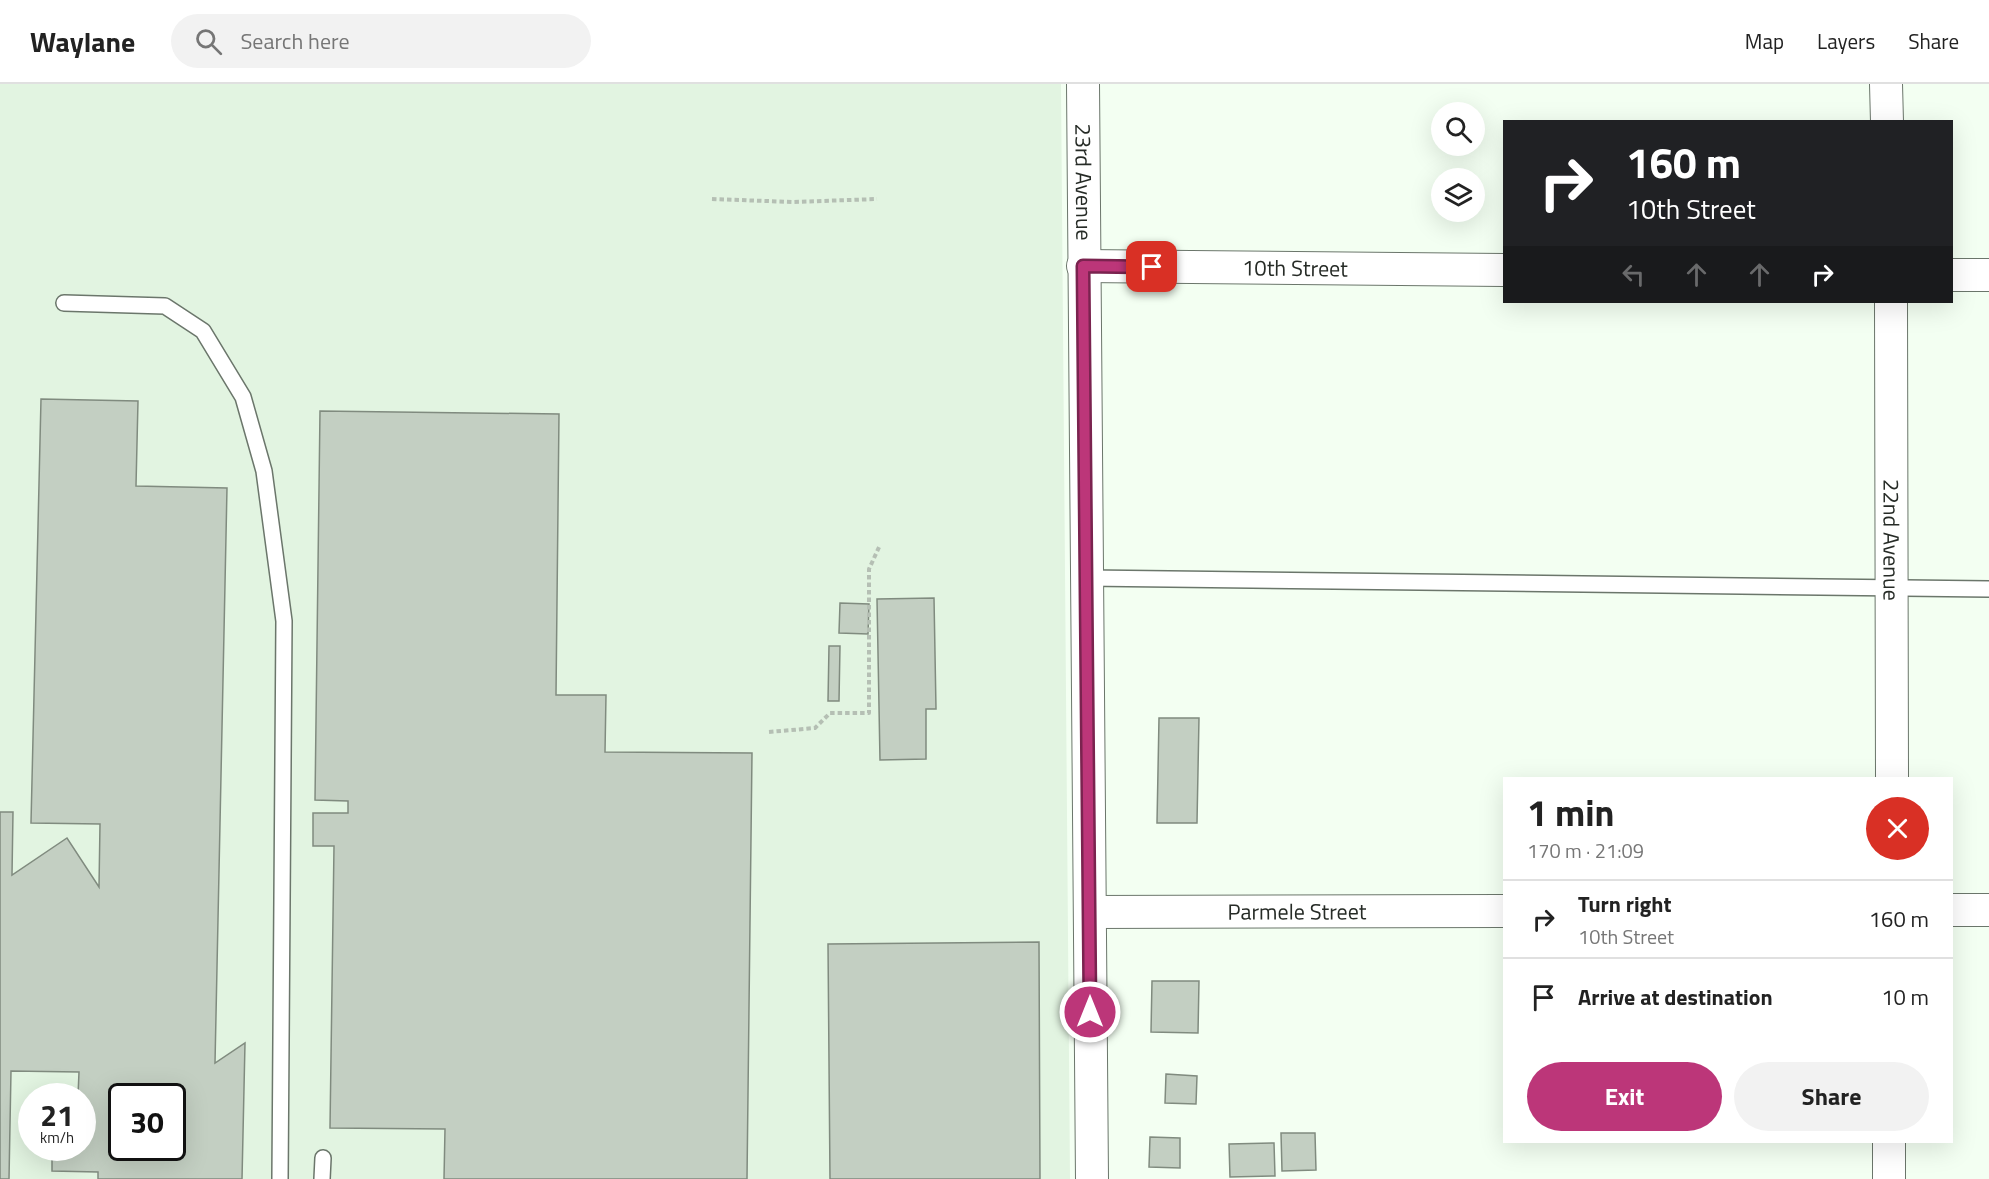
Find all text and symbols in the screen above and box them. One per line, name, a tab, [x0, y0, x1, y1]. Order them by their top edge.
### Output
search box	[171, 14, 591, 68]
text: Waylane	[30, 20, 135, 63]
text: Search here	[240, 24, 350, 58]
icon: search	[192, 25, 225, 58]
text: Map	[1745, 25, 1784, 57]
text: Layers	[1817, 25, 1875, 57]
text: Share	[1908, 25, 1959, 57]
map controls	[1431, 102, 1485, 222]
button: search	[1431, 102, 1485, 156]
street label: 23rd Avenue	[1066, 123, 1101, 241]
text: 160 m	[1626, 130, 1741, 194]
icon: right	[1527, 144, 1605, 222]
button: layers	[1431, 168, 1485, 222]
text: 10th Street	[1626, 188, 1756, 229]
pin	[1126, 241, 1177, 292]
icon: arrive	[1135, 250, 1168, 283]
street label: 10th Street	[1242, 251, 1348, 286]
icon: left	[1617, 258, 1650, 291]
icon: ahead	[1680, 258, 1713, 291]
icon: ahead	[1743, 258, 1776, 291]
icon: right	[1806, 258, 1839, 291]
street label: 22nd Avenue	[1874, 479, 1909, 601]
text: 1 min	[1527, 785, 1614, 840]
button: close	[1866, 797, 1929, 860]
text: 170 m · 21:09	[1527, 835, 1644, 866]
text: Turn right	[1578, 887, 1672, 921]
street label: Parmele Street	[1227, 894, 1367, 929]
text: 160 m	[1869, 902, 1929, 936]
icon: right	[1527, 903, 1560, 936]
text: 10th Street	[1578, 921, 1674, 952]
position arrow	[1058, 980, 1122, 1044]
text: Arrive at destination	[1578, 980, 1773, 1014]
text: 10 m	[1881, 980, 1929, 1014]
icon: arrive	[1527, 981, 1560, 1014]
button: Exit	[1527, 1062, 1722, 1131]
button: Share	[1734, 1062, 1929, 1131]
speed limit sign: 30	[108, 1083, 186, 1161]
text: 21	[40, 1092, 74, 1138]
text: km/h	[40, 1126, 74, 1149]

